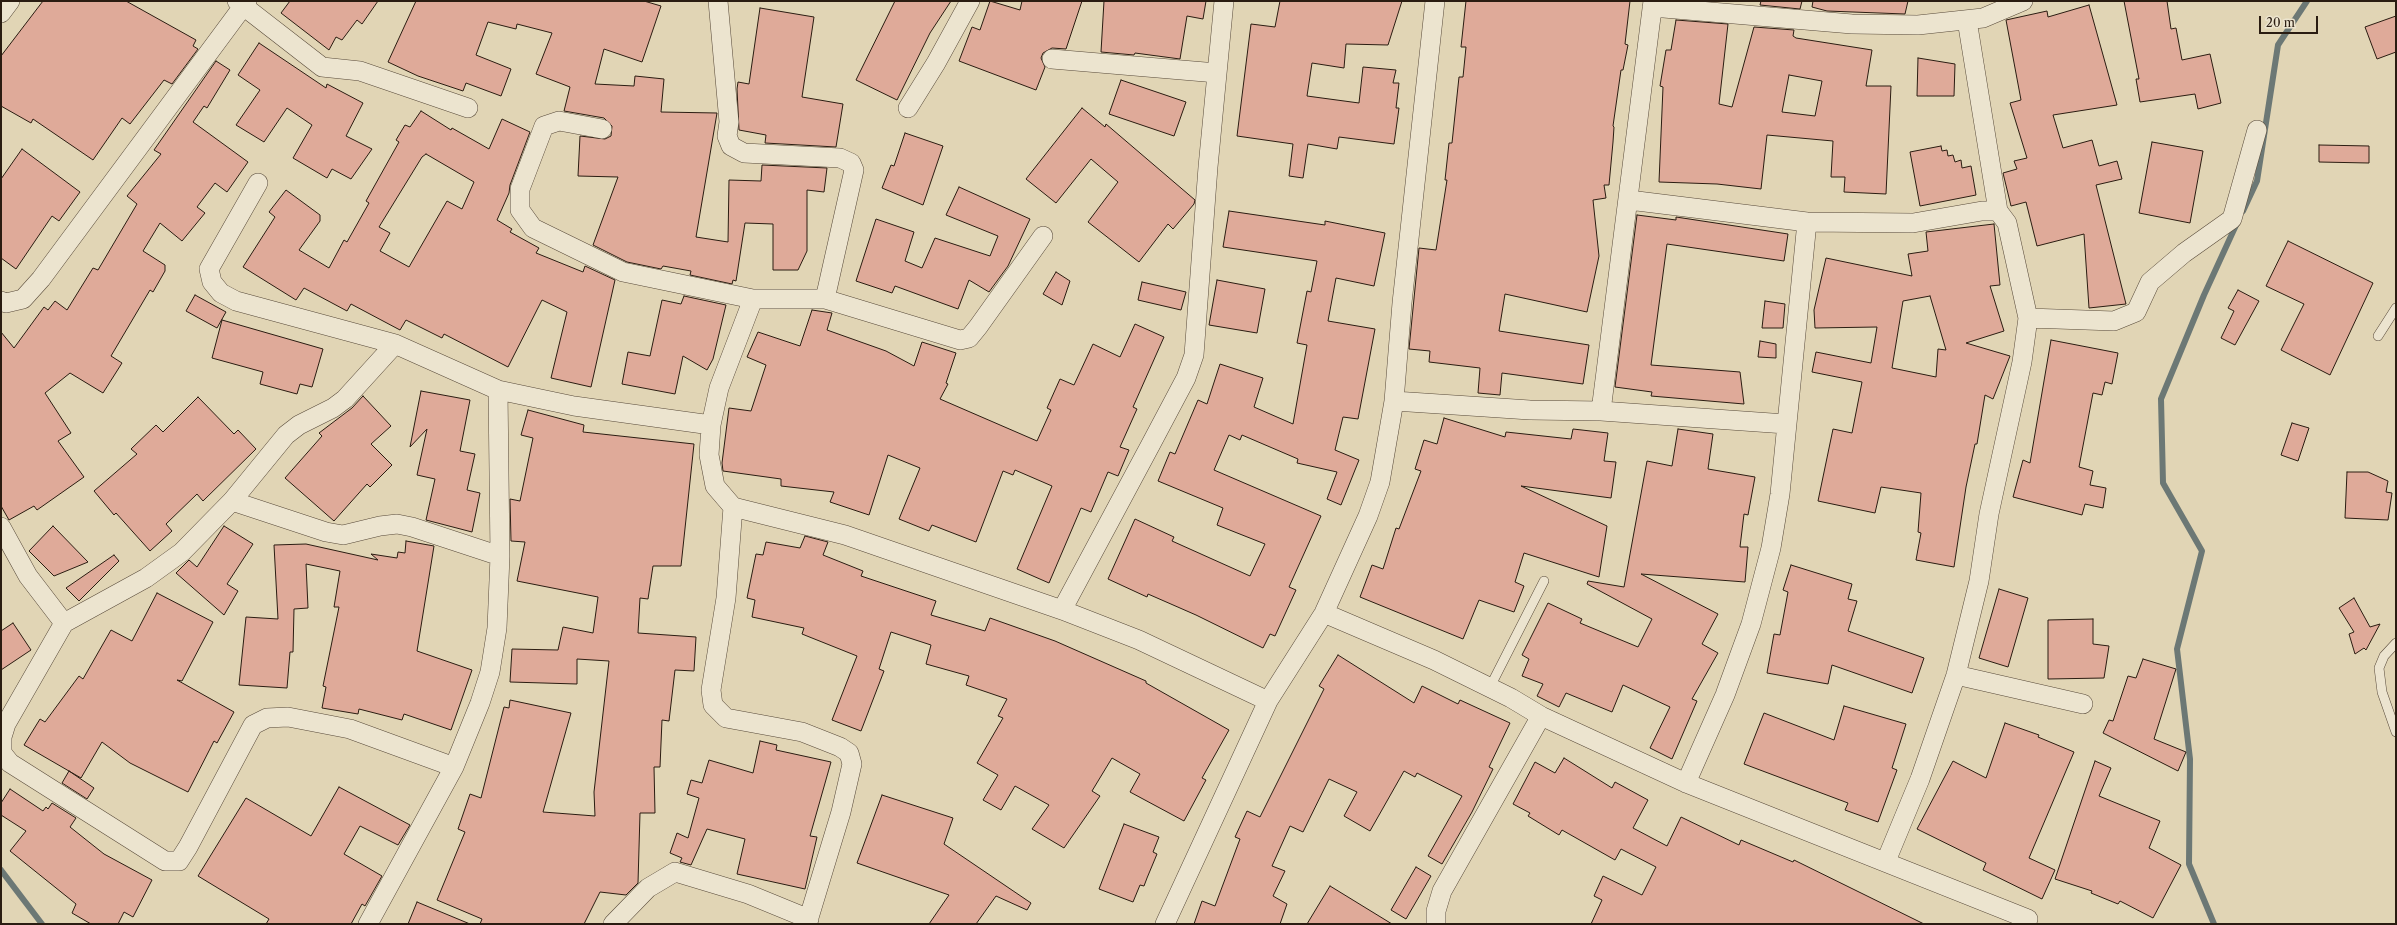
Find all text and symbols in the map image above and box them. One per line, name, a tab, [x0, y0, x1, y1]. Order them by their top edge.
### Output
scale bar	[2261, 8, 2320, 34]
text: 20 m	[2266, 15, 2295, 30]

